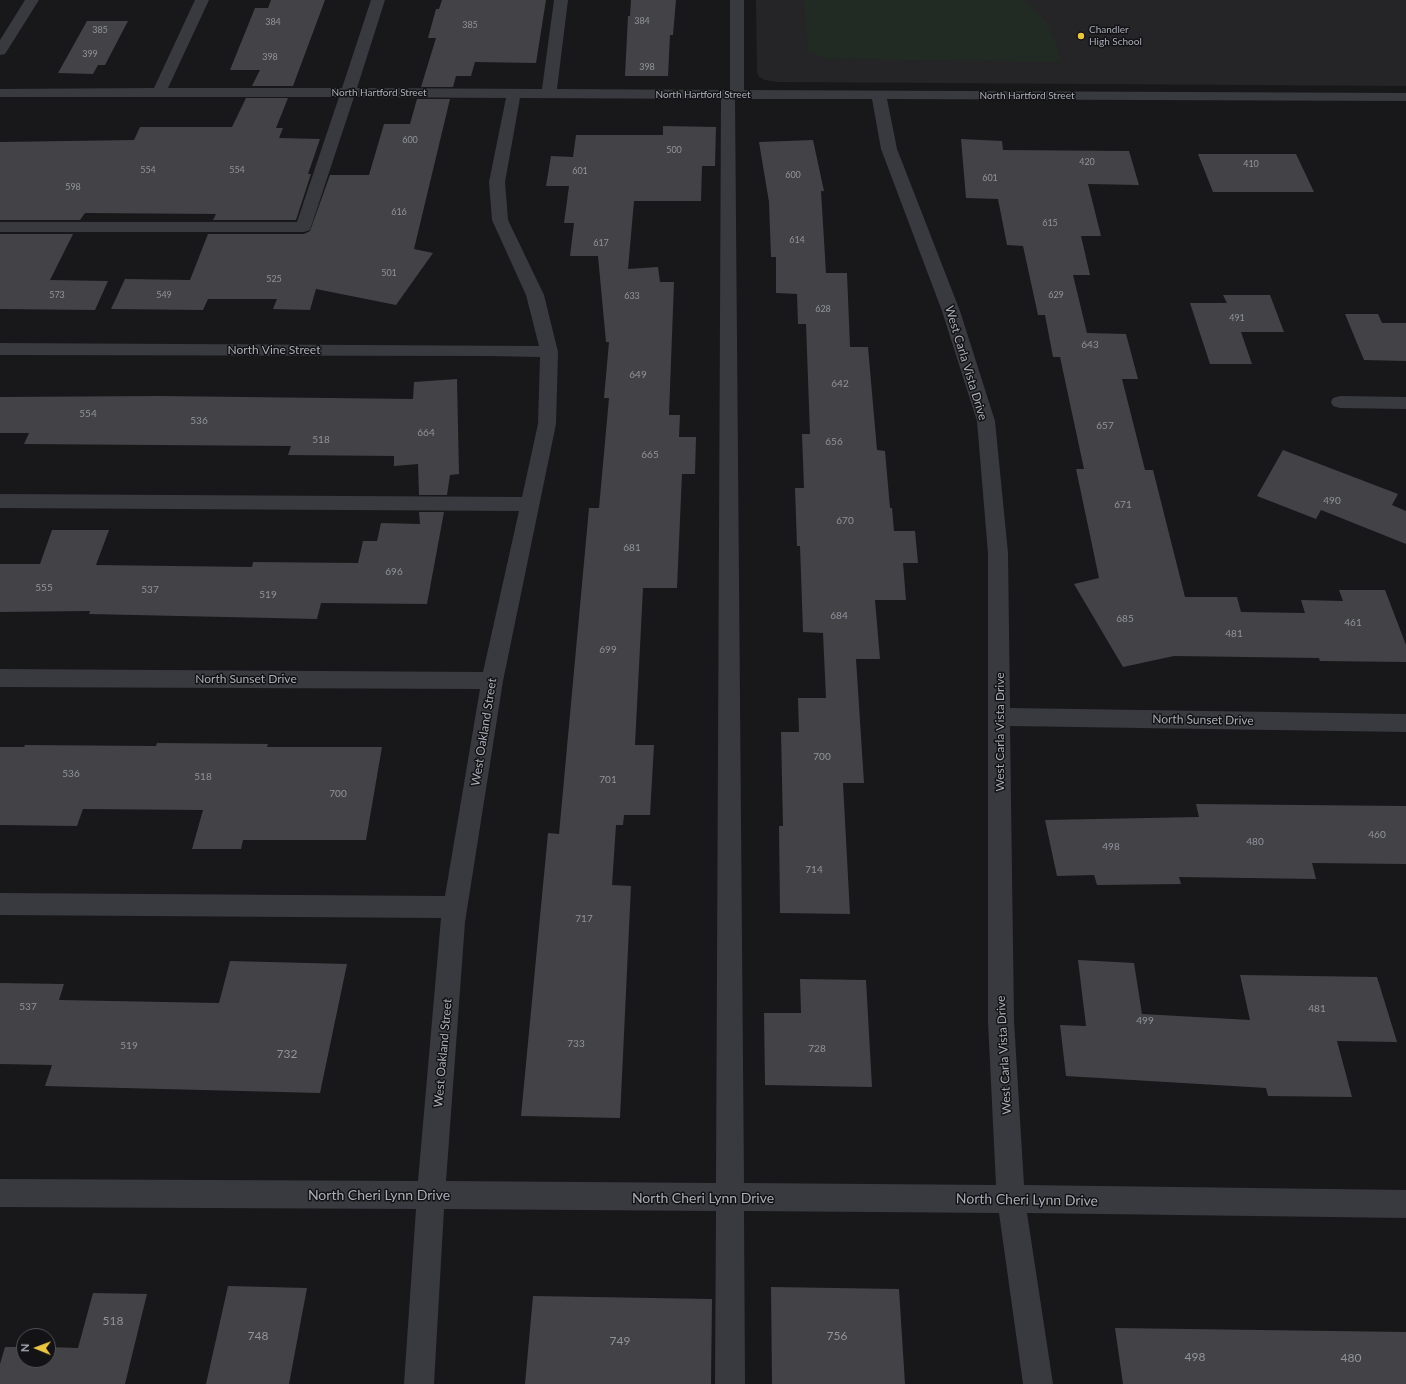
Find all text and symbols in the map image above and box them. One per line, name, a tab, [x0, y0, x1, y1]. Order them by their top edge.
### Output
house number: 384	[634, 16, 650, 26]
house number: 384	[265, 17, 281, 27]
house number: 385	[462, 20, 478, 30]
place label: Chandler High School	[1089, 24, 1142, 48]
house number: 385	[92, 25, 108, 35]
marker: Chandler High School	[1076, 31, 1086, 41]
house number: 399	[82, 49, 98, 59]
house number: 398	[262, 52, 278, 62]
house number: 398	[639, 62, 655, 72]
street label: North Hartford Street	[332, 87, 426, 99]
street label: North Hartford Street	[656, 89, 750, 101]
street label: North Hartford Street	[980, 90, 1074, 102]
house number: 600	[402, 135, 418, 145]
house number: 500	[666, 145, 682, 155]
house number: 420	[1079, 157, 1095, 167]
house number: 410	[1243, 159, 1259, 169]
house number: 554	[140, 165, 156, 175]
house number: 554	[229, 165, 245, 175]
house number: 601	[572, 166, 588, 176]
house number: 600	[785, 170, 801, 180]
house number: 601	[982, 173, 998, 183]
house number: 598	[65, 182, 81, 192]
house number: 616	[391, 207, 407, 217]
house number: 615	[1042, 218, 1058, 228]
house number: 614	[789, 235, 805, 245]
house number: 617	[593, 238, 609, 248]
house number: 501	[381, 268, 397, 278]
house number: 525	[266, 274, 282, 284]
house number: 573	[49, 290, 65, 300]
house number: 549	[156, 290, 172, 300]
house number: 629	[1048, 290, 1064, 300]
house number: 633	[624, 291, 640, 301]
house number: 628	[815, 304, 831, 314]
street label: West Carla Vista Drive	[942, 304, 990, 422]
house number: 491	[1229, 313, 1245, 323]
house number: 643	[1081, 339, 1099, 351]
street label: North Vine Street	[228, 343, 320, 357]
house number: 649	[629, 369, 647, 381]
house number: 642	[831, 378, 849, 390]
house number: 554	[79, 408, 97, 420]
house number: 536	[190, 415, 208, 427]
house number: 657	[1096, 420, 1114, 432]
house number: 664	[417, 427, 435, 439]
house number: 518	[312, 434, 330, 446]
house number: 656	[825, 436, 843, 448]
house number: 665	[641, 449, 659, 461]
house number: 490	[1323, 495, 1341, 507]
house number: 671	[1114, 499, 1132, 511]
house number: 670	[836, 515, 854, 527]
house number: 681	[623, 542, 641, 554]
house number: 696	[385, 566, 403, 578]
house number: 555	[35, 582, 53, 594]
house number: 537	[141, 584, 159, 596]
house number: 519	[259, 589, 277, 601]
house number: 684	[830, 610, 848, 622]
house number: 685	[1116, 613, 1134, 625]
house number: 461	[1344, 617, 1362, 629]
house number: 481	[1225, 628, 1243, 640]
house number: 699	[599, 644, 617, 656]
street label: North Sunset Drive	[195, 672, 297, 686]
street label: West Carla Vista Drive	[993, 672, 1007, 792]
street label: West Oakland Street	[468, 677, 500, 787]
street label: North Sunset Drive	[1152, 712, 1254, 728]
house number: 700	[813, 751, 831, 763]
house number: 536	[62, 768, 80, 780]
house number: 518	[194, 771, 212, 783]
house number: 701	[599, 774, 617, 786]
house number: 700	[329, 788, 347, 800]
house number: 460	[1368, 829, 1386, 841]
house number: 480	[1246, 836, 1264, 848]
house number: 498	[1102, 841, 1120, 853]
house number: 714	[805, 864, 823, 876]
house number: 717	[575, 913, 593, 925]
street label: West Carla Vista Drive	[994, 995, 1014, 1115]
street label: West Oakland Street	[431, 998, 455, 1108]
house number: 537	[19, 1001, 37, 1013]
house number: 481	[1308, 1003, 1326, 1015]
house number: 499	[1136, 1015, 1154, 1027]
house number: 733	[567, 1038, 585, 1050]
house number: 519	[120, 1040, 138, 1052]
house number: 728	[808, 1043, 826, 1055]
house number: 732	[277, 1047, 297, 1061]
street label: North Cheri Lynn Drive	[308, 1187, 450, 1203]
street label: North Cheri Lynn Drive	[632, 1190, 774, 1206]
street label: North Cheri Lynn Drive	[956, 1190, 1098, 1210]
house number: 518	[103, 1314, 123, 1328]
north arrow	[16, 1328, 56, 1368]
house number: 748	[248, 1329, 268, 1343]
house number: 756	[827, 1329, 847, 1343]
house number: 749	[610, 1334, 630, 1348]
text: N	[18, 1343, 31, 1352]
house number: 498	[1185, 1350, 1205, 1364]
house number: 480	[1341, 1351, 1361, 1365]

